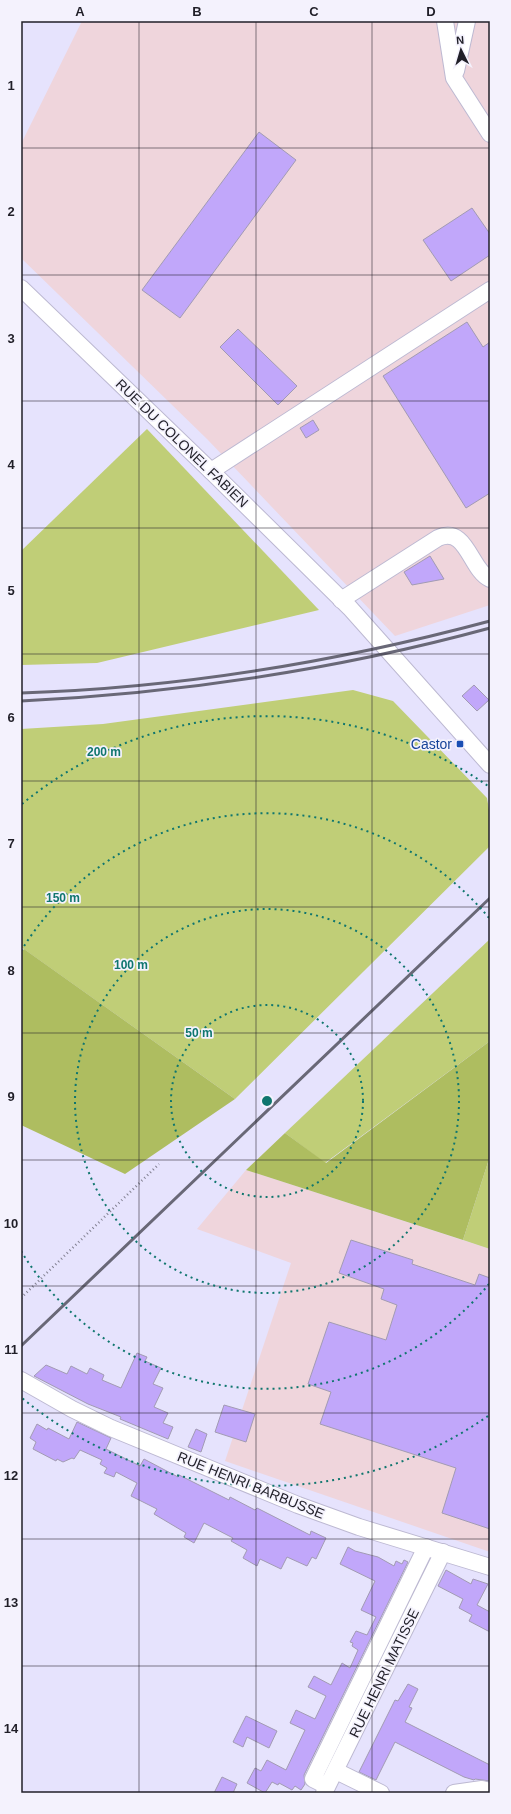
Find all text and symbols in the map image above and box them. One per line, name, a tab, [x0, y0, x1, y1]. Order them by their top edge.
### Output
text: A	[75, 4, 85, 19]
text: B	[192, 4, 202, 19]
text: C	[309, 4, 319, 19]
text: D	[426, 4, 436, 19]
north arrow	[441, 30, 481, 70]
text: N	[456, 34, 465, 46]
text: 1	[7, 78, 15, 93]
text: 2	[7, 204, 15, 219]
text: 3	[7, 331, 15, 346]
street label: RUE DU COLONEL FABIEN	[113, 376, 251, 510]
text: 4	[7, 457, 15, 472]
text: 5	[7, 583, 15, 598]
text: 6	[7, 710, 15, 725]
place label: Castor	[411, 736, 452, 752]
marker: Castor	[455, 739, 465, 749]
text: 200 m	[87, 745, 121, 759]
text: 7	[7, 836, 15, 851]
text: 150 m	[46, 891, 80, 905]
text: 100 m	[114, 958, 148, 972]
text: 8	[7, 963, 15, 978]
text: 50 m	[185, 1026, 213, 1040]
text: 9	[7, 1089, 15, 1104]
centre of rings	[260, 1094, 274, 1108]
text: 10	[4, 1216, 18, 1231]
text: 11	[4, 1342, 18, 1357]
street label: RUE HENRI BARBUSSE	[175, 1448, 327, 1522]
text: 12	[4, 1468, 18, 1483]
text: 13	[4, 1595, 18, 1610]
street label: RUE HENRI MATISSE	[346, 1606, 422, 1740]
text: 14	[4, 1721, 19, 1736]

